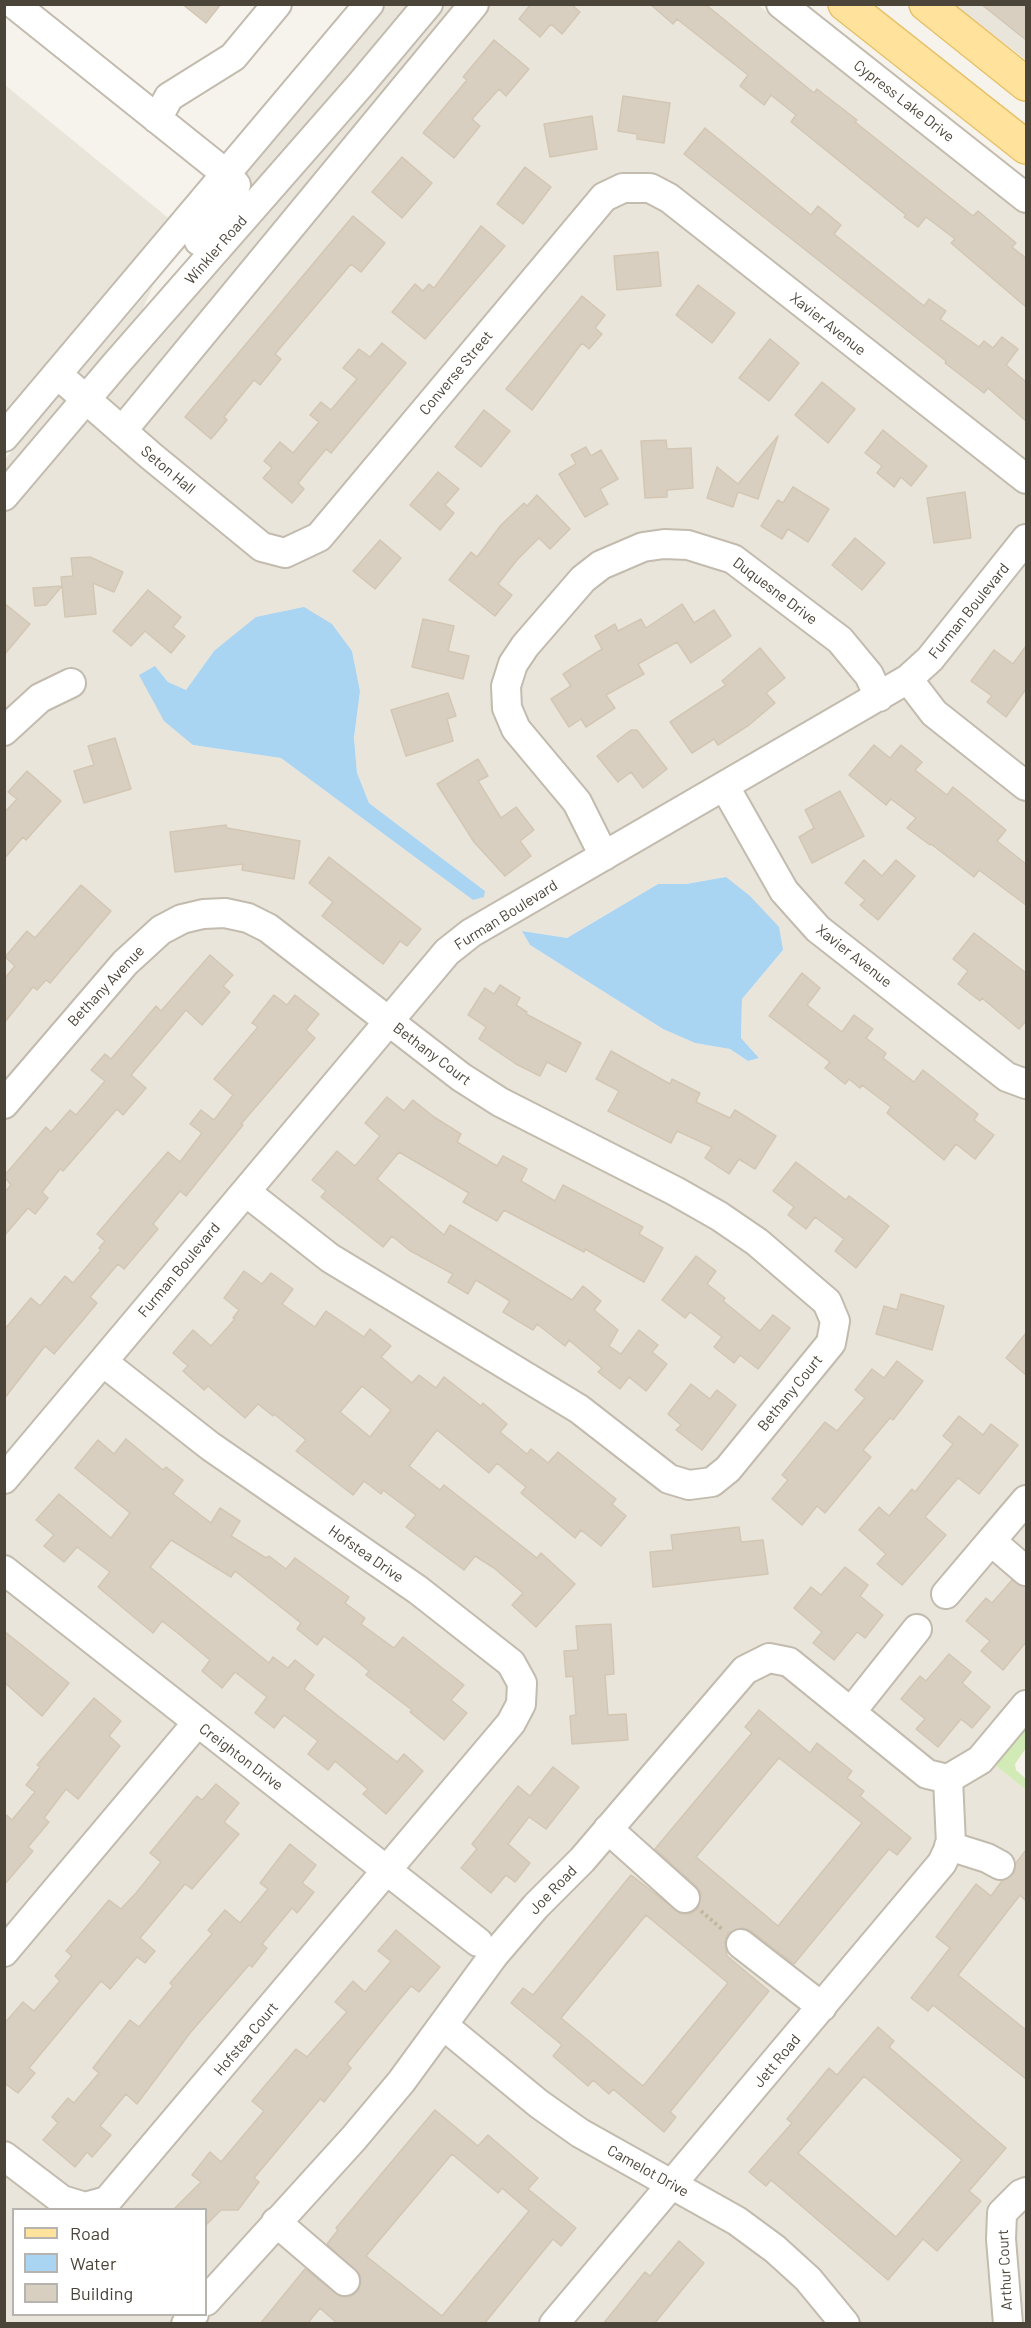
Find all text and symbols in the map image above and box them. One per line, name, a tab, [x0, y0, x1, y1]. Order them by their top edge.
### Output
street label: Cypress Lake Drive	[850, 56, 958, 146]
street label: Winkler Road	[181, 212, 251, 288]
street label: Xavier Avenue	[786, 289, 870, 359]
street label: Converse Street	[415, 327, 497, 419]
street label: Seton Hall	[137, 442, 199, 498]
street label: Duquesne Drive	[729, 553, 821, 629]
street label: Furman Boulevard	[925, 559, 1013, 663]
street label: Furman Boulevard	[451, 876, 561, 954]
street label: Xavier Avenue	[812, 921, 896, 991]
street label: Bethany Avenue	[64, 942, 148, 1030]
street label: Bethany Court	[390, 1019, 474, 1089]
street label: Furman Boulevard	[134, 1219, 224, 1321]
street label: Bethany Court	[754, 1351, 826, 1435]
street label: Hofstea Drive	[325, 1522, 407, 1586]
street label: Creighton Drive	[196, 1720, 286, 1794]
street label: Joe Road	[525, 1862, 581, 1918]
street label: Hofstea Court	[210, 1999, 282, 2079]
street label: Jett Road	[750, 2031, 804, 2091]
street label: Camelot Drive	[604, 2141, 692, 2201]
legend	[12, 2208, 207, 2316]
text: Road	[70, 2222, 110, 2244]
street label: Arthur Court	[994, 2229, 1016, 2311]
text: Water	[70, 2252, 117, 2274]
text: Building	[70, 2282, 133, 2304]

